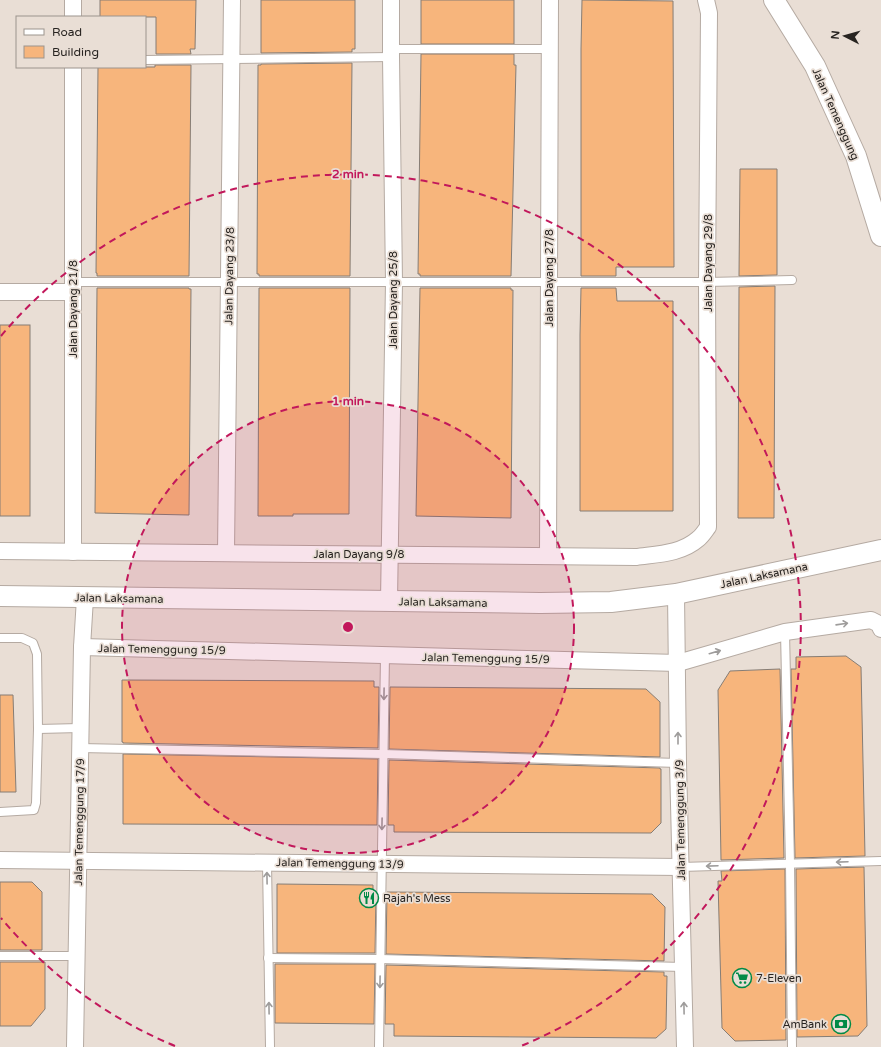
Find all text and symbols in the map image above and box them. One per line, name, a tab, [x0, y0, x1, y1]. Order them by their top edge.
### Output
legend	[16, 16, 146, 68]
north arrow	[825, 16, 865, 56]
text: Road	[52, 25, 82, 39]
text: N	[829, 30, 842, 40]
text: Building	[52, 45, 99, 59]
street label: Jalan Temenggung	[809, 66, 862, 162]
text: 2 min	[332, 167, 364, 181]
street label: Jalan Dayang 29/8	[702, 214, 715, 312]
street label: Jalan Dayang 23/8	[222, 227, 237, 325]
street label: Jalan Dayang 27/8	[543, 229, 556, 327]
street label: Jalan Dayang 25/8	[387, 251, 400, 349]
street label: Jalan Dayang 21/8	[67, 260, 80, 358]
text: 1 min	[332, 394, 364, 408]
street label: Jalan Dayang 9/8	[313, 548, 405, 561]
street label: Jalan Laksamana	[719, 560, 809, 591]
street label: Jalan Laksamana	[74, 591, 164, 606]
street label: Jalan Laksamana	[398, 595, 488, 610]
centre of rings	[341, 620, 355, 634]
one-way arrow	[835, 620, 848, 628]
street label: Jalan Temenggung 15/9	[98, 642, 226, 657]
one-way arrow	[708, 648, 721, 655]
street label: Jalan Temenggung 15/9	[422, 651, 550, 666]
one-way arrow	[380, 687, 388, 700]
one-way arrow	[674, 732, 682, 745]
street label: Jalan Temenggung 17/9	[72, 758, 87, 886]
street label: Jalan Temenggung 3/9	[673, 759, 688, 881]
one-way arrow	[378, 817, 386, 830]
street label: Jalan Temenggung 13/9	[276, 856, 404, 871]
one-way arrow	[836, 858, 849, 866]
one-way arrow	[706, 862, 719, 870]
one-way arrow	[263, 872, 271, 885]
restaurant icon: Rajah's Mess	[358, 887, 380, 909]
place label: Rajah's Mess	[383, 892, 451, 905]
supermarket icon: 7-Eleven	[731, 967, 753, 989]
place label: 7-Eleven	[756, 972, 802, 985]
one-way arrow	[376, 975, 384, 988]
one-way arrow	[265, 1002, 273, 1015]
one-way arrow	[680, 1002, 688, 1015]
bank icon: AmBank	[830, 1013, 852, 1035]
place label: AmBank	[782, 1018, 827, 1031]

